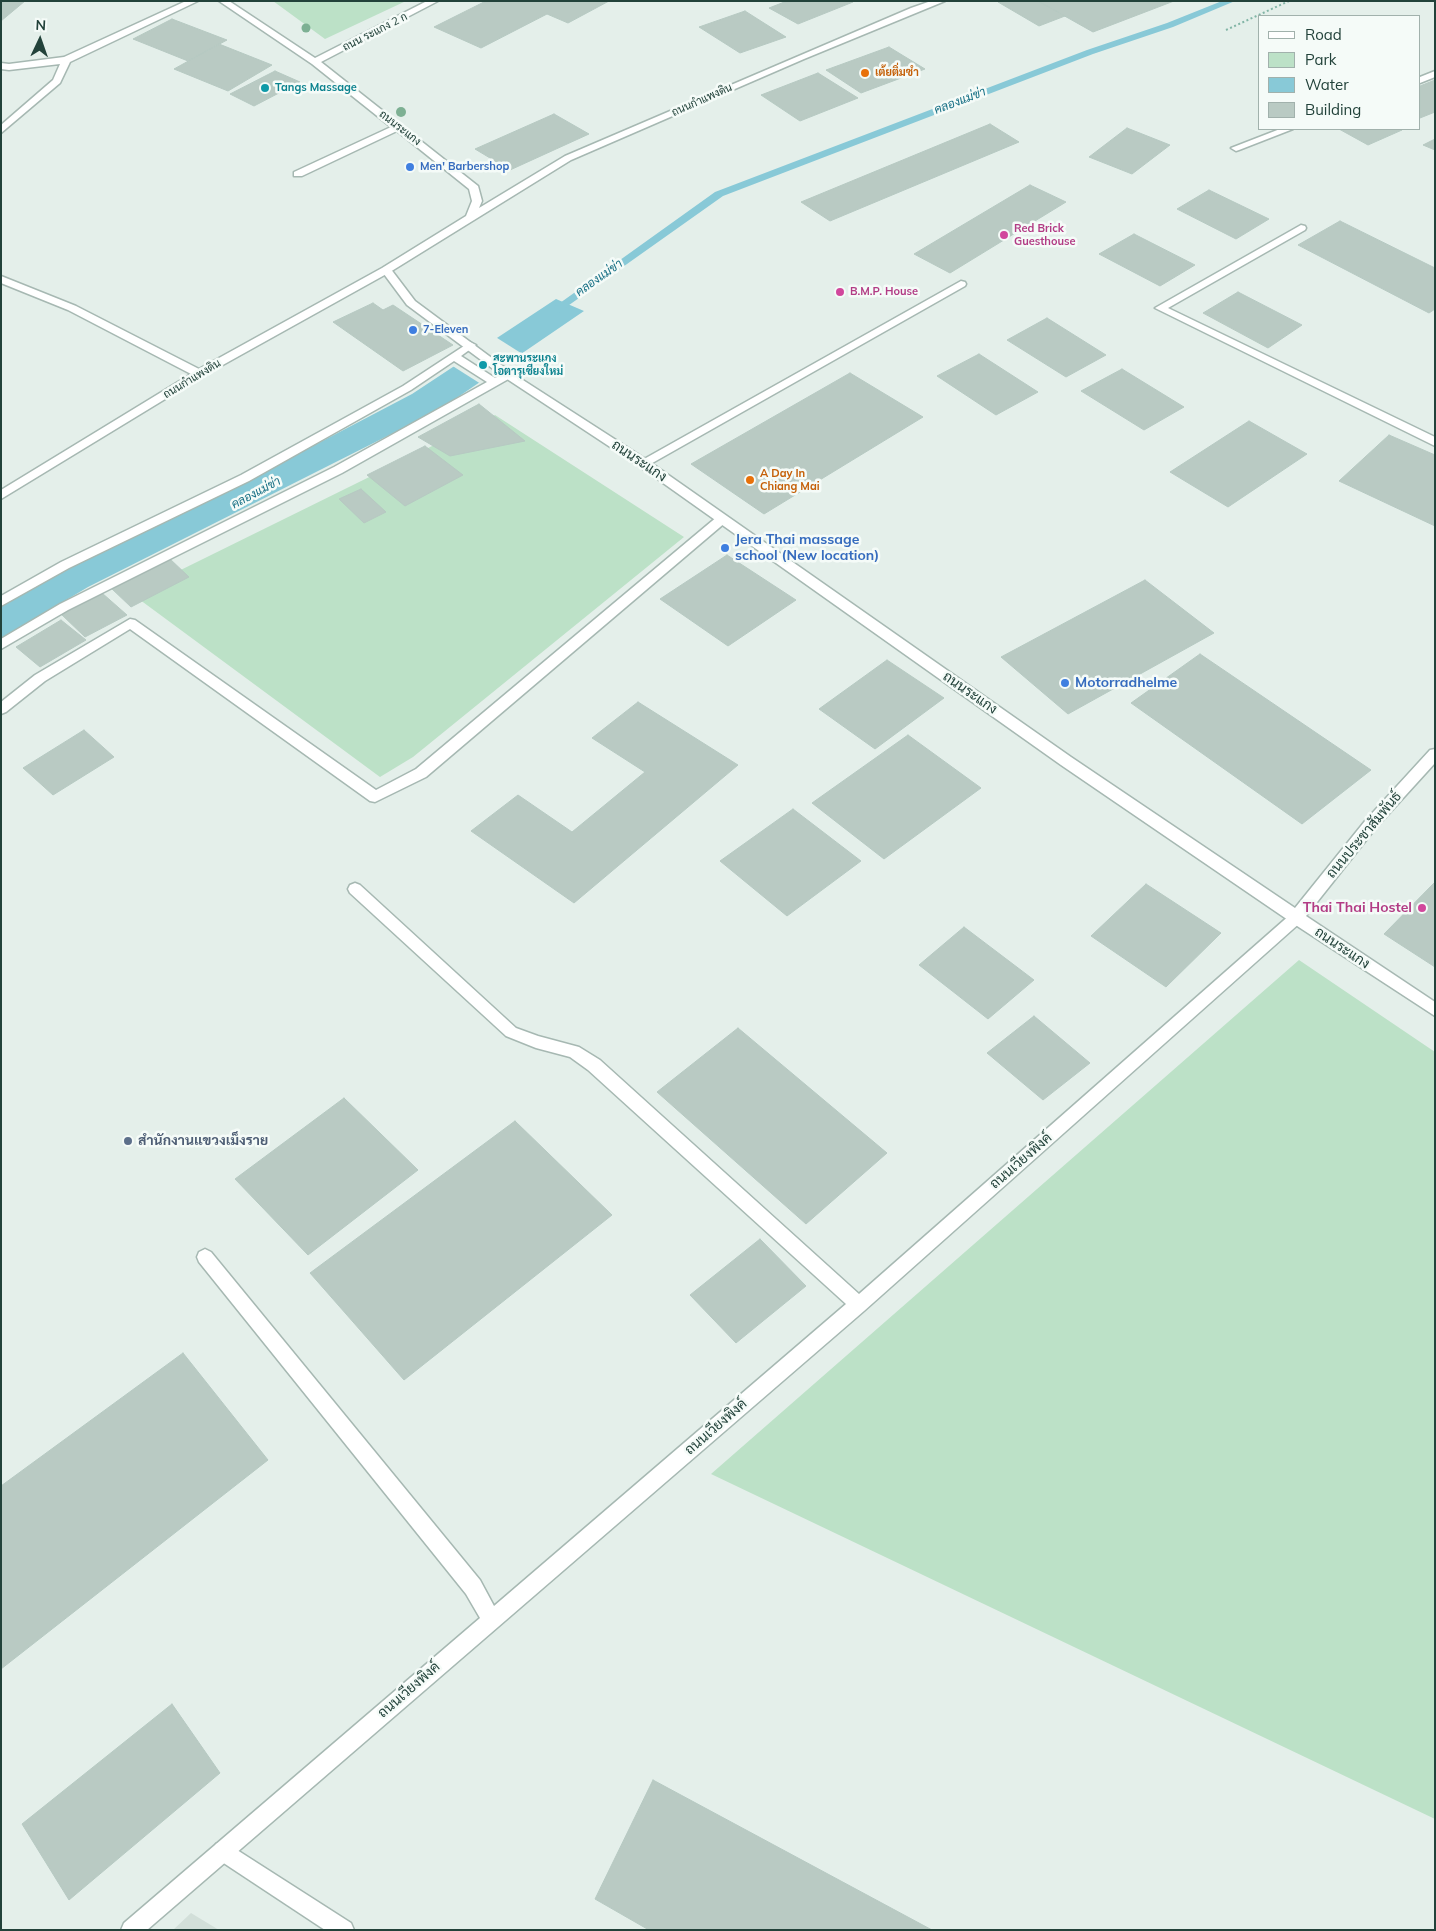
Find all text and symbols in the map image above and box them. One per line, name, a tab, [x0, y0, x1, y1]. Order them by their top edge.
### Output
street label: ถนน ระแกง 2 ก	[340, 10, 410, 54]
north arrow	[15, 15, 65, 65]
legend	[1258, 15, 1421, 130]
text: N	[35, 16, 47, 34]
text: Road	[1305, 25, 1342, 44]
text: Park	[1305, 50, 1337, 69]
place label: เต้ยติ่มซำ	[875, 66, 919, 80]
marker: เต้ยติ่มซำ	[859, 67, 871, 79]
text: Water	[1305, 75, 1349, 94]
place label: Tangs Massage	[275, 81, 357, 95]
street label: ถนนกำแพงดิน	[670, 81, 734, 119]
marker: Tangs Massage	[259, 82, 271, 94]
water label: คลองแม่ข่า	[932, 85, 988, 117]
text: Building	[1305, 100, 1361, 119]
street label: ถนนระแกง	[377, 108, 423, 148]
place label: Men' Barbershop	[420, 160, 509, 174]
marker: Men' Barbershop	[404, 161, 416, 173]
place label: Red Brick Guesthouse	[1014, 222, 1076, 248]
marker: Red Brick Guesthouse	[998, 229, 1010, 241]
water label: คลองแม่ข่า	[573, 257, 625, 299]
place label: B.M.P. House	[850, 285, 918, 299]
marker: B.M.P. House	[834, 286, 846, 298]
place label: 7-Eleven	[423, 323, 468, 337]
marker: 7-Eleven	[407, 324, 419, 336]
place label: สะพานระแกง โอตารุเชียงใหม่	[493, 352, 563, 378]
street label: ถนนกำแพงดิน	[161, 357, 223, 401]
marker: สะพานระแกง โอตารุเชียงใหม่	[477, 359, 489, 371]
street label: ถนนระแกง	[608, 436, 670, 486]
place label: A Day In Chiang Mai	[760, 467, 820, 493]
water label: คลองแม่ข่า	[229, 474, 283, 512]
marker: A Day In Chiang Mai	[744, 474, 756, 486]
place label: Jera Thai massage school (New location)	[735, 532, 879, 564]
marker: Jera Thai massage school (New location)	[719, 542, 731, 554]
street label: ถนนระแกง	[939, 668, 1001, 718]
place label: Motorradhelme	[1075, 675, 1177, 691]
marker: Motorradhelme	[1059, 677, 1071, 689]
street label: ถนนประชาสัมพันธ์	[1323, 788, 1405, 882]
place label: Thai Thai Hostel	[1303, 900, 1412, 916]
marker: Thai Thai Hostel	[1416, 902, 1428, 914]
street label: ถนนระแกง	[1311, 923, 1373, 973]
street label: ถนนเวียงพิงค์	[987, 1129, 1055, 1193]
place label: สำนักงานแขวงเม็งราย	[138, 1133, 268, 1149]
marker: สำนักงานแขวงเม็งราย	[122, 1135, 134, 1147]
street label: ถนนเวียงพิงค์	[682, 1395, 750, 1459]
street label: ถนนเวียงพิงค์	[375, 1658, 443, 1722]

